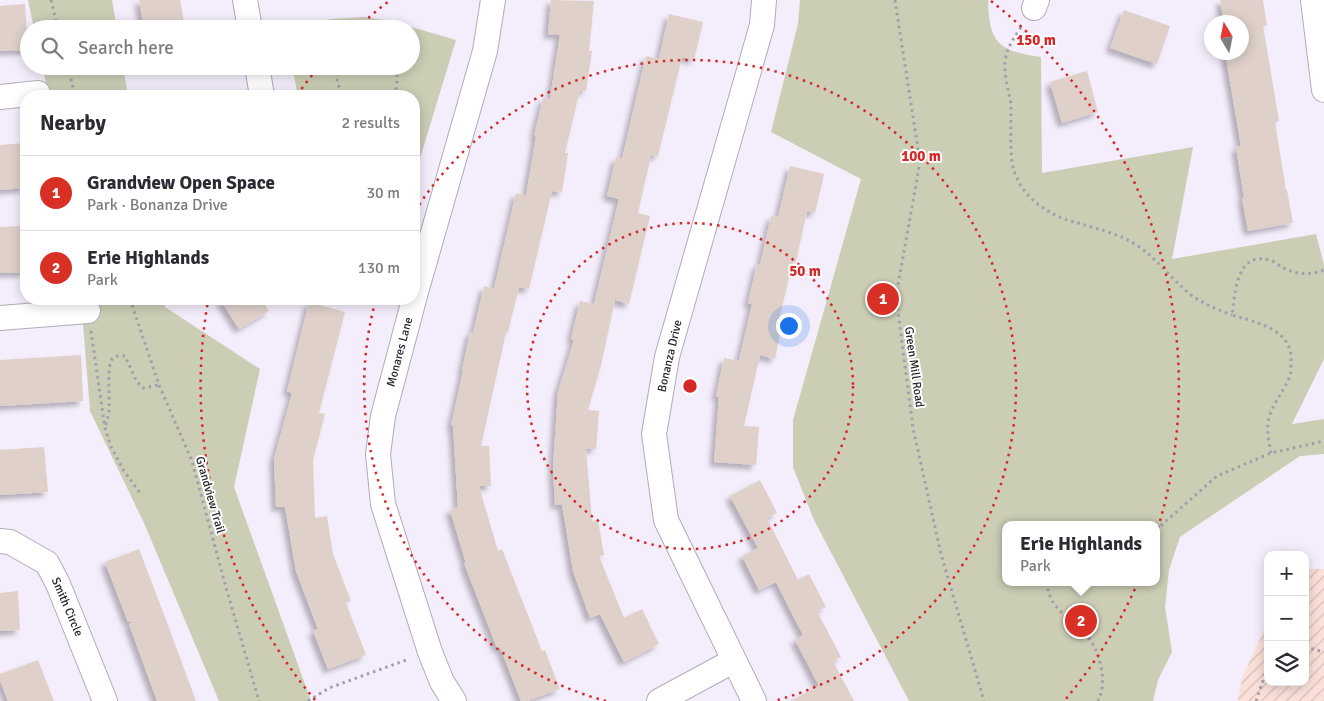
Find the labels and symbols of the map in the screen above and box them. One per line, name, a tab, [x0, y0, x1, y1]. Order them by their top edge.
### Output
north arrow	[1204, 15, 1249, 60]
text: 150 m	[1016, 31, 1056, 49]
text: 100 m	[901, 147, 941, 165]
text: 50 m	[789, 262, 821, 280]
pin: 1	[867, 280, 899, 318]
your location	[776, 313, 802, 339]
street label: Monares Lane	[384, 316, 416, 388]
street label: Bonanza Drive	[654, 318, 686, 394]
street label: Green Mill Road	[901, 326, 927, 408]
centre of rings	[681, 377, 699, 395]
street label: Grandview Trail	[192, 455, 228, 536]
street label: Smith Circle	[48, 575, 86, 639]
pin: 2	[1065, 602, 1097, 640]

